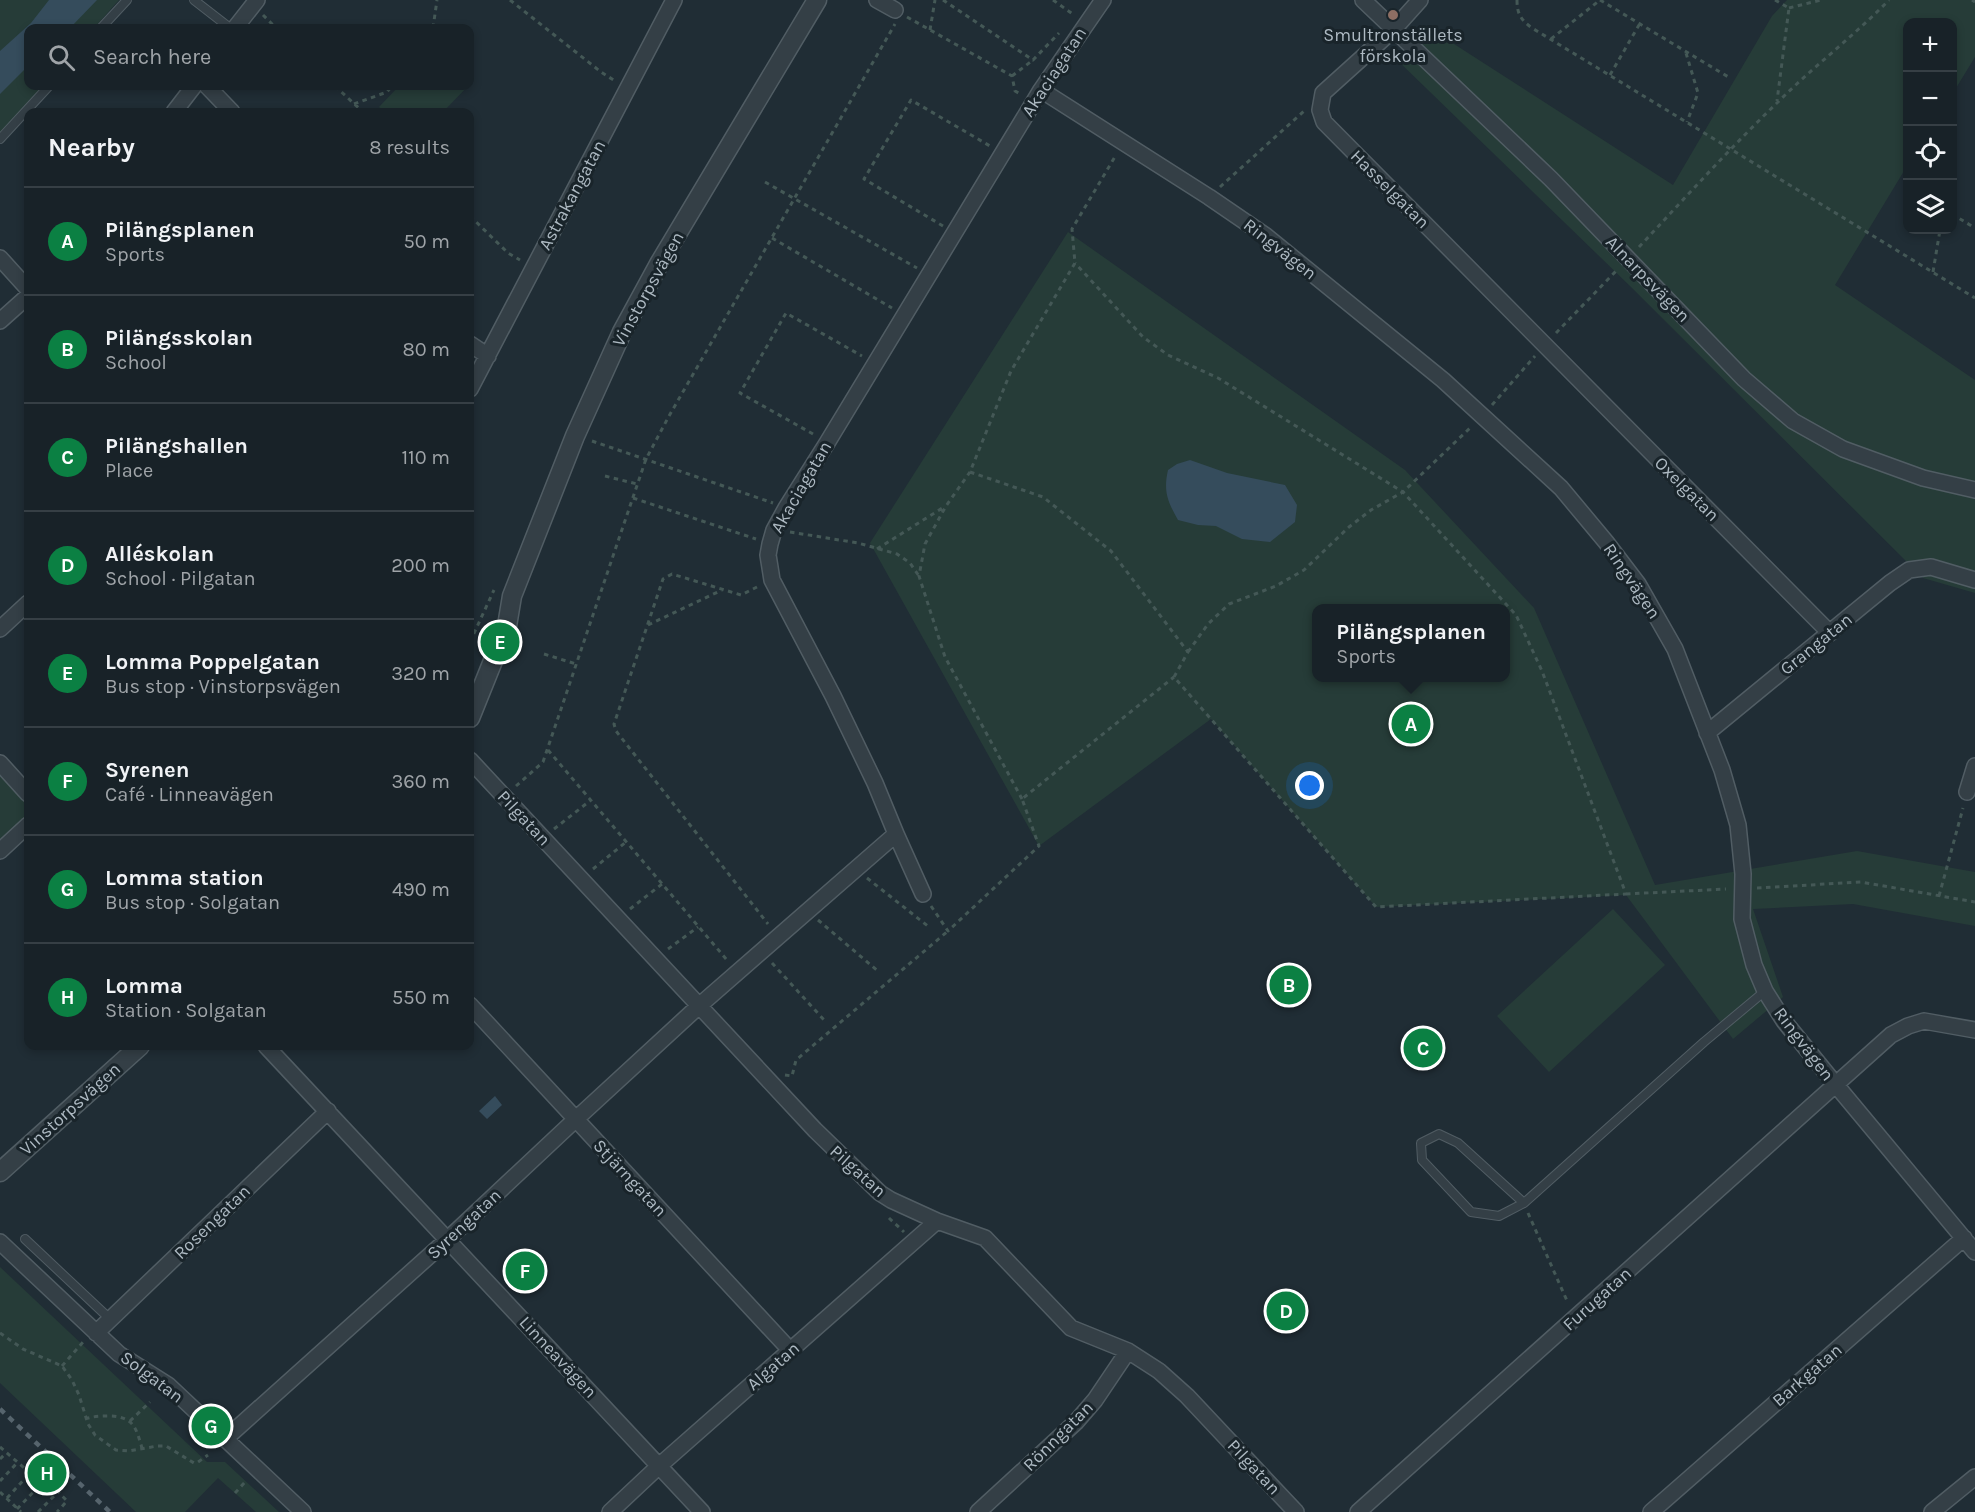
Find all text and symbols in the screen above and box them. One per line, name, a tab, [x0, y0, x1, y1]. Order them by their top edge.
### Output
marker: Smultronställets förskola	[1386, 8, 1400, 22]
map controls	[1903, 18, 1957, 234]
button: +	[1903, 18, 1957, 72]
street label: Akaciagatan	[1017, 23, 1091, 121]
search box	[24, 24, 474, 90]
place label: Smultronställets förskola	[1323, 24, 1463, 67]
icon: search	[45, 41, 78, 74]
text: Search here	[93, 44, 211, 70]
button: −	[1903, 72, 1957, 126]
button: locate	[1903, 126, 1957, 180]
text: Nearby	[48, 132, 135, 163]
text: 8 results	[369, 136, 450, 159]
street label: Astrakangatan	[534, 136, 610, 254]
street label: Hasselgatan	[1346, 145, 1434, 233]
button: layers	[1903, 180, 1957, 234]
street label: Ringvägen	[1239, 214, 1321, 284]
text: Pilängsplanen	[105, 217, 255, 243]
street label: Vinstorpsvägen	[607, 228, 689, 350]
text: A	[61, 230, 74, 253]
text: 50 m	[403, 230, 450, 253]
street label: Alnarpsvägen	[1601, 231, 1695, 327]
text: Sports	[105, 243, 165, 266]
text: Pilängsskolan	[105, 325, 253, 351]
text: B	[61, 338, 74, 361]
text: 80 m	[402, 338, 450, 361]
text: School	[105, 351, 167, 374]
text: Pilängshallen	[105, 433, 248, 459]
street label: Akaciagatan	[766, 437, 836, 537]
text: C	[61, 446, 74, 469]
text: 110 m	[401, 446, 450, 469]
street label: Oxelgatan	[1650, 452, 1724, 526]
text: Place	[105, 459, 153, 482]
street label: Ringvägen	[1599, 539, 1665, 623]
text: Alléskolan	[105, 541, 214, 567]
text: D	[61, 554, 74, 577]
text: 200 m	[391, 554, 450, 577]
text: School · Pilgatan	[105, 567, 256, 590]
popup	[1312, 604, 1510, 682]
street label: Grangatan	[1775, 608, 1857, 680]
text: Pilängsplanen	[1336, 619, 1486, 645]
pin: E	[480, 620, 520, 664]
text: Sports	[1336, 645, 1396, 668]
text: Lomma Poppelgatan	[105, 649, 320, 675]
text: E	[62, 662, 73, 685]
text: 320 m	[391, 662, 450, 685]
text: Bus stop · Vinstorpsvägen	[105, 675, 341, 698]
pin: A	[1392, 702, 1430, 746]
text: Syrenen	[105, 757, 189, 783]
text: F	[62, 770, 73, 793]
text: 360 m	[391, 770, 450, 793]
your location	[1295, 771, 1324, 800]
text: Café · Linneavägen	[105, 783, 274, 806]
street label: Pilgatan	[493, 786, 555, 850]
text: Lomma station	[105, 865, 264, 891]
text: G	[61, 878, 74, 901]
text: 490 m	[392, 878, 450, 901]
text: Bus stop · Solgatan	[105, 891, 280, 914]
pin: B	[1270, 962, 1308, 1008]
text: Lomma	[105, 973, 183, 999]
text: H	[60, 986, 75, 1009]
text: 550 m	[392, 986, 450, 1009]
text: Station · Solgatan	[105, 999, 267, 1022]
street label: Ringvägen	[1769, 1003, 1839, 1085]
pin: C	[1404, 1026, 1442, 1070]
street label: Vinstorpsvägen	[15, 1058, 125, 1160]
street label: Stjärngatan	[588, 1135, 672, 1221]
street label: Pilgatan	[825, 1140, 891, 1202]
street label: Rosengatan	[169, 1180, 255, 1264]
street label: Syrengatan	[422, 1184, 506, 1264]
pin: F	[506, 1248, 544, 1294]
street label: Furugatan	[1558, 1262, 1636, 1336]
pin: D	[1266, 1288, 1306, 1334]
street label: Linneavägen	[515, 1312, 601, 1402]
street label: Algatan	[742, 1337, 804, 1395]
street label: Barkgatan	[1768, 1339, 1846, 1411]
street label: Solgatan	[116, 1346, 188, 1408]
street label: Rönngatan	[1018, 1396, 1098, 1476]
pin: G	[192, 1404, 230, 1448]
street label: Pilgatan	[1223, 1435, 1285, 1499]
pin: H	[28, 1450, 66, 1496]

